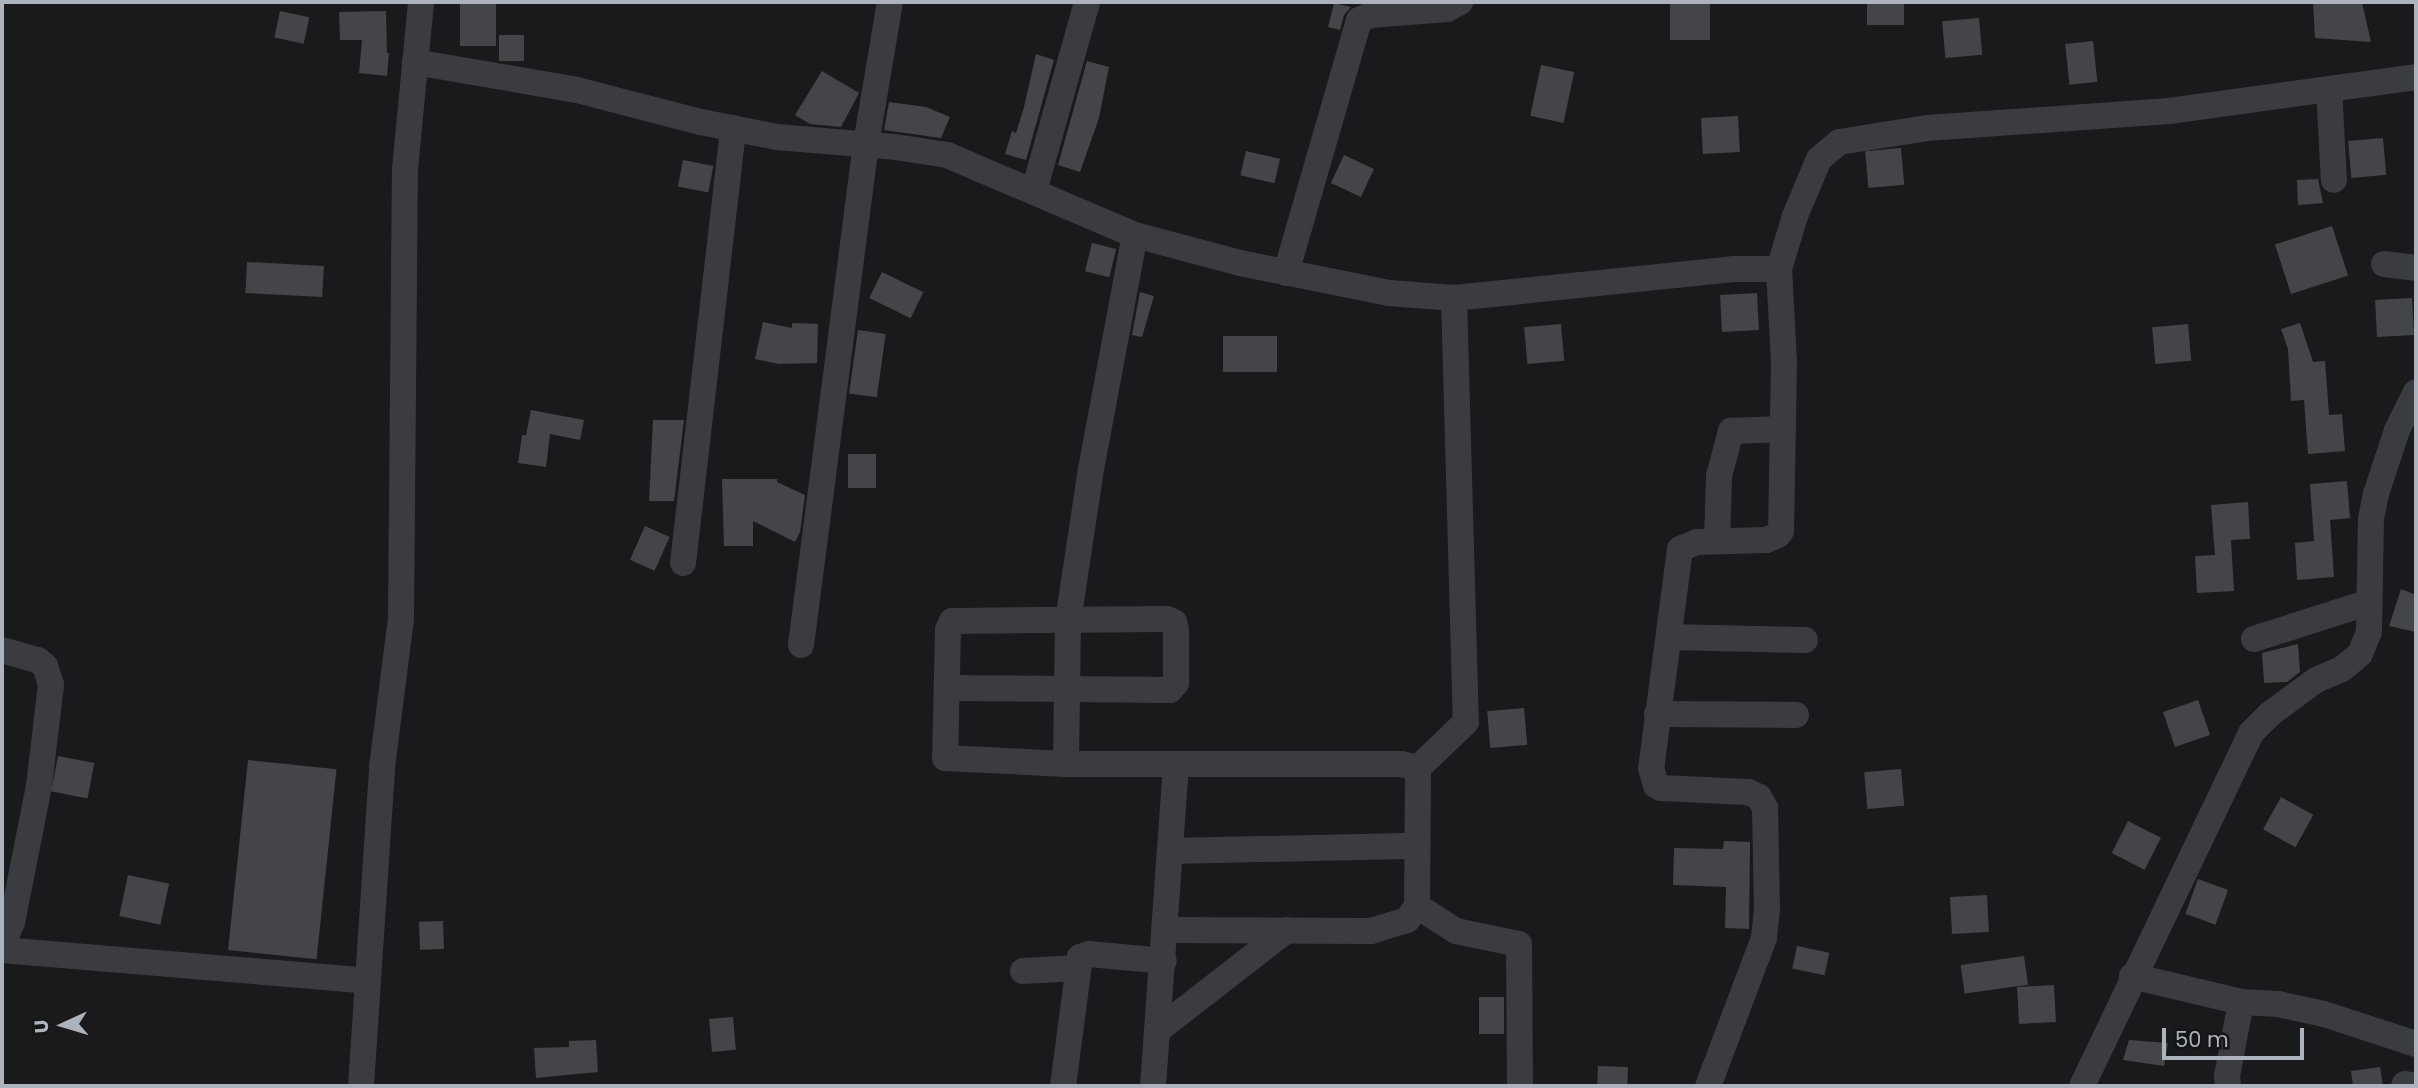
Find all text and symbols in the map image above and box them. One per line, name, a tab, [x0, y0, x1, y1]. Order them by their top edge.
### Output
north arrow	[28, 990, 98, 1060]
scale bar	[2166, 1014, 2308, 1058]
text: U	[28, 1019, 55, 1034]
text: 50 m	[2175, 1025, 2229, 1054]

